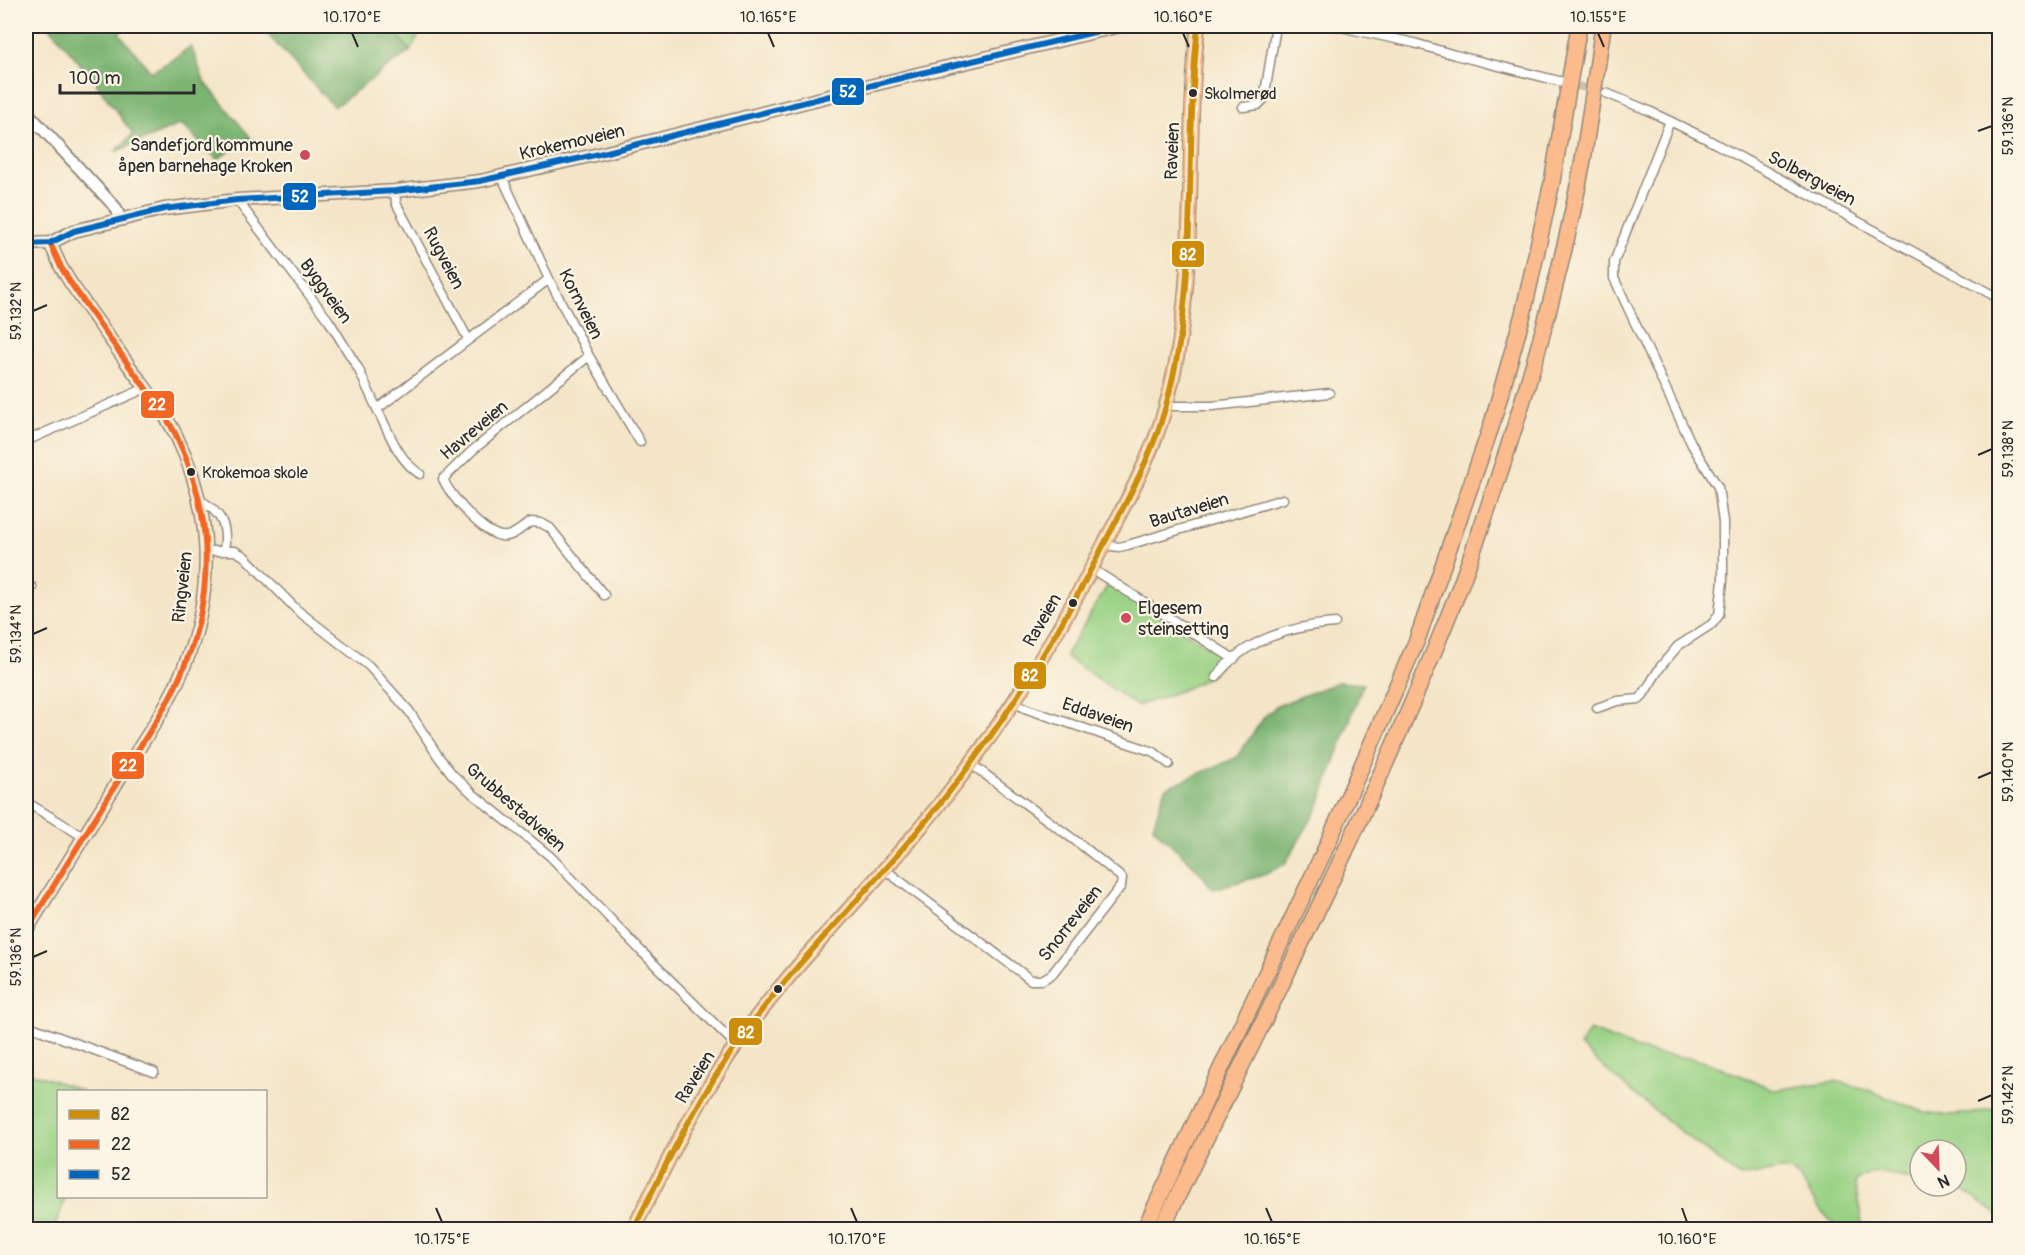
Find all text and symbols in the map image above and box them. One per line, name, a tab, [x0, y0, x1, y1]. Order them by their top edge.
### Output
text: 10.170°E	[323, 8, 381, 27]
text: 10.165°E	[740, 8, 796, 27]
text: 10.160°E	[1154, 8, 1213, 27]
text: 10.155°E	[1570, 8, 1626, 27]
scale bar	[60, 57, 194, 95]
text: 100 m	[69, 67, 121, 90]
line badge: 52	[831, 77, 865, 106]
text: 52	[839, 82, 857, 102]
place label: Skolmerød	[1204, 84, 1277, 104]
marker: Skolmerød	[1187, 87, 1199, 99]
text: 59.136°N	[1999, 97, 2018, 155]
street label: Krokemoveien	[517, 119, 627, 166]
street label: Raveien	[1160, 122, 1185, 180]
place label: Sandefjord kommune åpen barnehage Kroken	[118, 134, 293, 178]
street label: Solbergveien	[1764, 146, 1860, 211]
marker: Sandefjord kommune åpen barnehage Kroken	[298, 148, 312, 162]
line badge: 52	[282, 182, 317, 211]
text: 52	[291, 187, 309, 207]
street label: Rugveien	[418, 223, 470, 293]
line badge: 82	[1171, 240, 1205, 268]
text: 82	[1179, 245, 1197, 265]
street label: Byggveien	[294, 254, 357, 328]
street label: Kornveien	[553, 265, 608, 343]
text: 59.132°N	[7, 282, 26, 340]
line badge: 22	[140, 390, 175, 419]
text: 22	[148, 395, 166, 415]
street label: Havreveien	[436, 395, 513, 465]
text: 59.138°N	[1999, 420, 2018, 478]
place label: Krokemoa skole	[202, 463, 308, 483]
marker: Krokemoa skole	[185, 466, 197, 478]
street label: Bautaveien	[1147, 488, 1232, 533]
street label: Ringveien	[167, 550, 198, 624]
street label: Raveien	[1018, 590, 1067, 651]
unlabelled marker	[1067, 597, 1079, 609]
place label: Elgesem steinsetting	[1138, 597, 1229, 641]
text: 59.134°N	[7, 605, 26, 663]
marker: Elgesem steinsetting	[1119, 611, 1133, 625]
line badge: 82	[1013, 661, 1047, 690]
text: 82	[1021, 666, 1039, 686]
street label: Eddaveien	[1059, 693, 1137, 738]
text: 59.140°N	[1999, 742, 2018, 802]
line badge: 22	[111, 751, 145, 780]
text: 22	[119, 756, 137, 776]
street label: Grubbestadveien	[461, 758, 571, 857]
street label: Snorreveien	[1033, 880, 1107, 966]
text: 59.136°N	[7, 928, 26, 986]
unlabelled marker	[772, 983, 784, 995]
line badge: 82	[728, 1017, 763, 1046]
text: 82	[737, 1023, 755, 1043]
street label: Raveien	[670, 1047, 720, 1108]
text: 59.142°N	[1999, 1066, 2018, 1124]
legend	[57, 1090, 267, 1198]
text: 82	[111, 1103, 130, 1126]
text: 22	[111, 1133, 131, 1156]
north arrow	[1908, 1138, 1968, 1198]
text: 52	[111, 1163, 131, 1186]
text: N	[1934, 1170, 1952, 1192]
text: 10.175°E	[414, 1230, 470, 1249]
text: 10.170°E	[828, 1230, 886, 1249]
text: 10.165°E	[1244, 1230, 1300, 1249]
text: 10.160°E	[1658, 1230, 1717, 1249]

